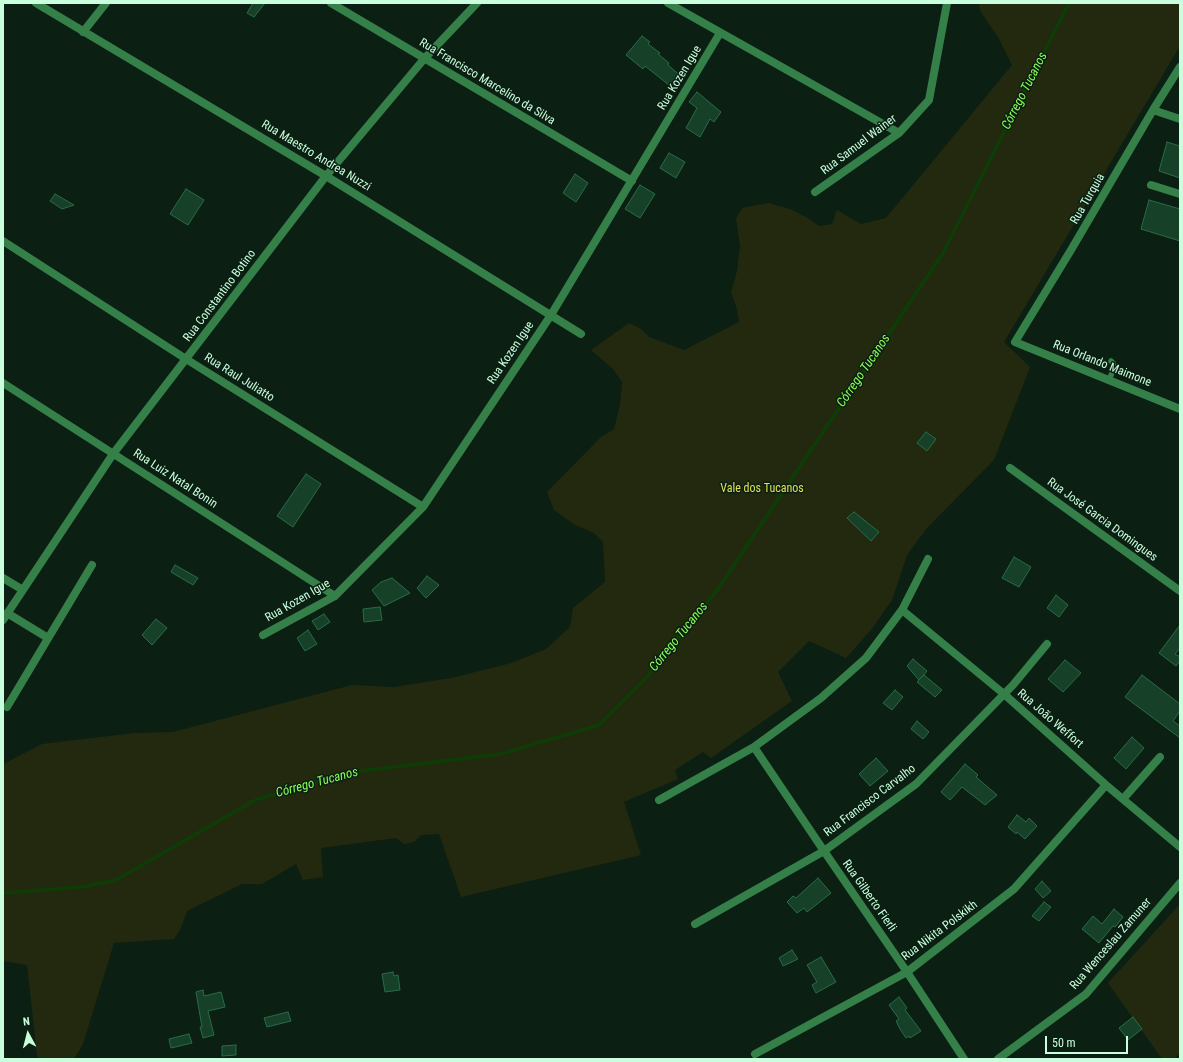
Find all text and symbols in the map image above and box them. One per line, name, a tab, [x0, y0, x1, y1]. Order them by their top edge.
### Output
street label: Rua Francisco Marcelino da Silva	[416, 36, 558, 128]
street label: Rua Kozen Igue	[655, 43, 705, 113]
water label: Córrego Tucanos	[999, 50, 1051, 132]
street label: Rua Samuel Wainer	[818, 112, 900, 178]
street label: Rua Maestro Andrea Nuzzi	[259, 118, 373, 194]
street label: Rua Turquia	[1068, 171, 1108, 227]
street label: Rua Constantino Botino	[181, 247, 259, 345]
street label: Rua Kozen Igue	[485, 319, 537, 387]
water label: Córrego Tucanos	[834, 332, 894, 410]
street label: Rua Orlando Maimone	[1051, 338, 1153, 390]
street label: Rua Raul Juliatto	[201, 351, 277, 405]
street label: Rua Luiz Natal Bonin	[130, 446, 220, 512]
street label: Rua José Garcia Domingues	[1044, 475, 1160, 565]
park label: Vale dos Tucanos	[720, 482, 804, 496]
street label: Rua Kozen Igue	[263, 577, 333, 625]
water label: Córrego Tucanos	[646, 599, 712, 675]
street label: Rua João Weffort	[1014, 686, 1086, 752]
street label: Rua Francisco Carvalho	[821, 762, 919, 840]
water label: Córrego Tucanos	[274, 765, 360, 801]
street label: Rua Gilberto Fierli	[839, 857, 899, 935]
street label: Rua Wenceslau Zamuner	[1067, 895, 1155, 993]
street label: Rua Nikita Polskikh	[899, 898, 981, 964]
north arrow	[8, 1014, 48, 1054]
text: N	[22, 1015, 31, 1028]
scale bar	[1047, 1028, 1130, 1054]
text: 50 m	[1052, 1036, 1076, 1050]

